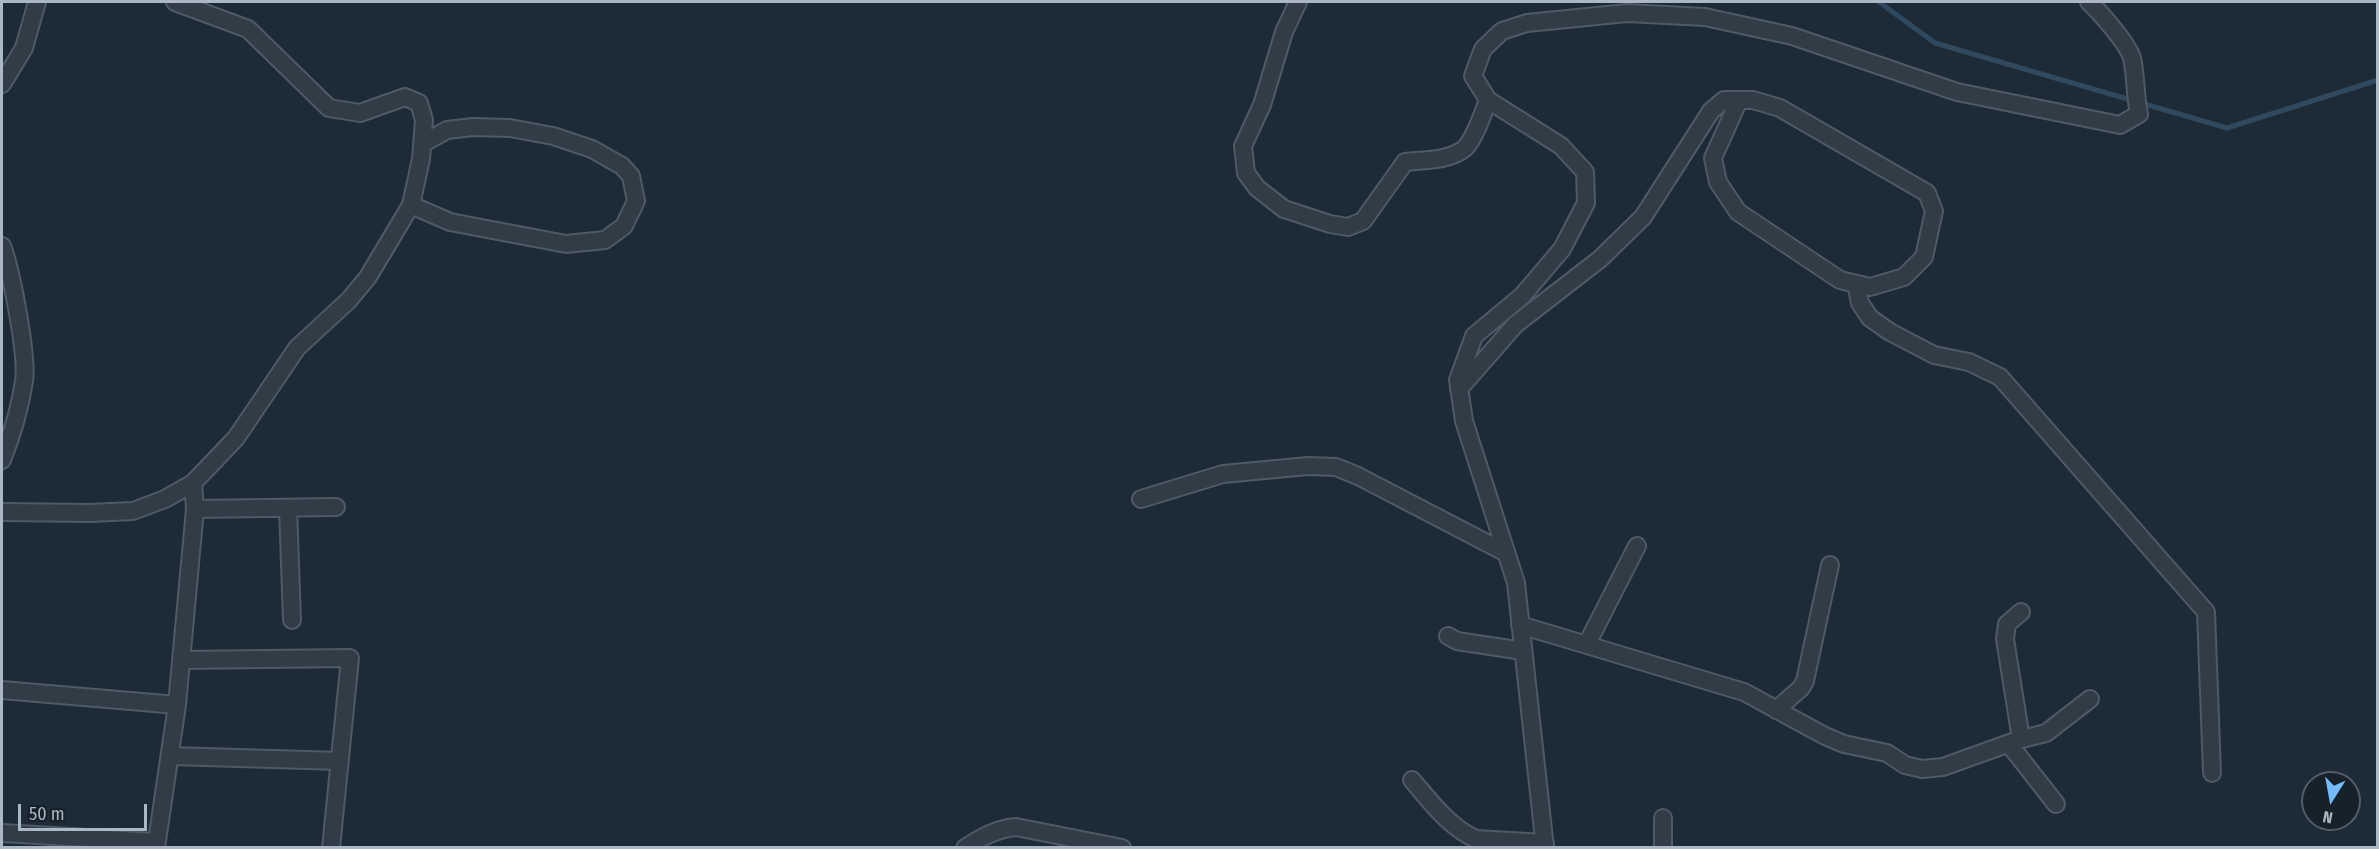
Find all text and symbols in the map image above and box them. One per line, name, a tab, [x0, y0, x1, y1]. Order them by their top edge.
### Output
north arrow	[2301, 771, 2361, 831]
scale bar	[21, 792, 150, 830]
text: 50 m	[29, 803, 65, 825]
text: N	[2321, 807, 2334, 827]

